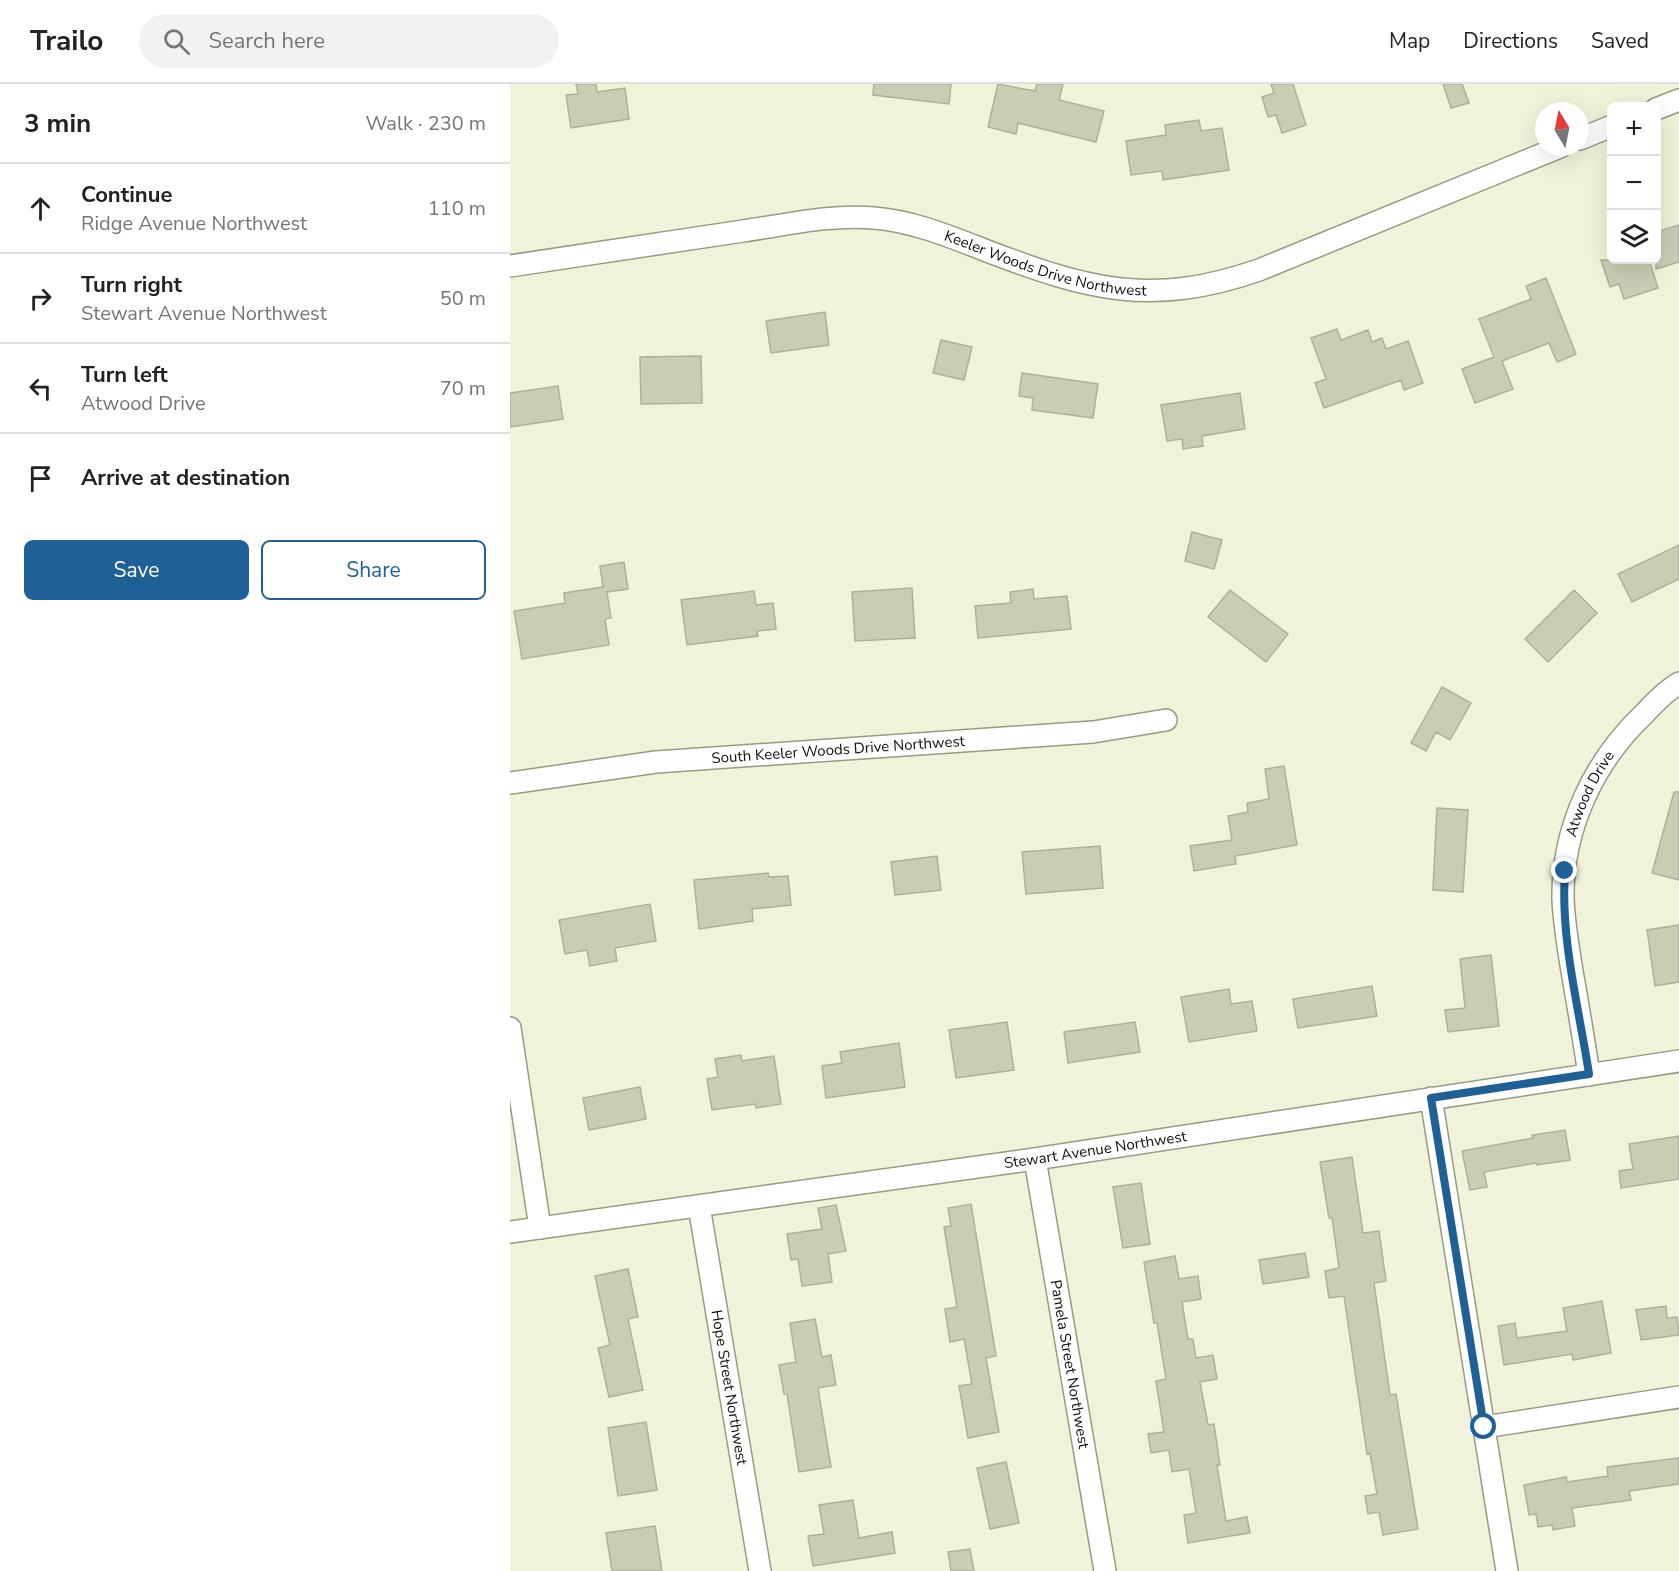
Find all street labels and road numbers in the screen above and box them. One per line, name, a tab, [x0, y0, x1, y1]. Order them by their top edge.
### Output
street label: Keeler Woods Drive Northwest	[942, 226, 1148, 301]
street label: South Keeler Woods Drive Northwest	[711, 731, 966, 768]
street label: Atwood Drive	[1561, 747, 1619, 839]
street label: Stewart Avenue Northwest	[1003, 1126, 1189, 1173]
street label: Pamela Street Northwest	[1046, 1278, 1094, 1451]
street label: Hope Street Northwest	[707, 1308, 752, 1467]

